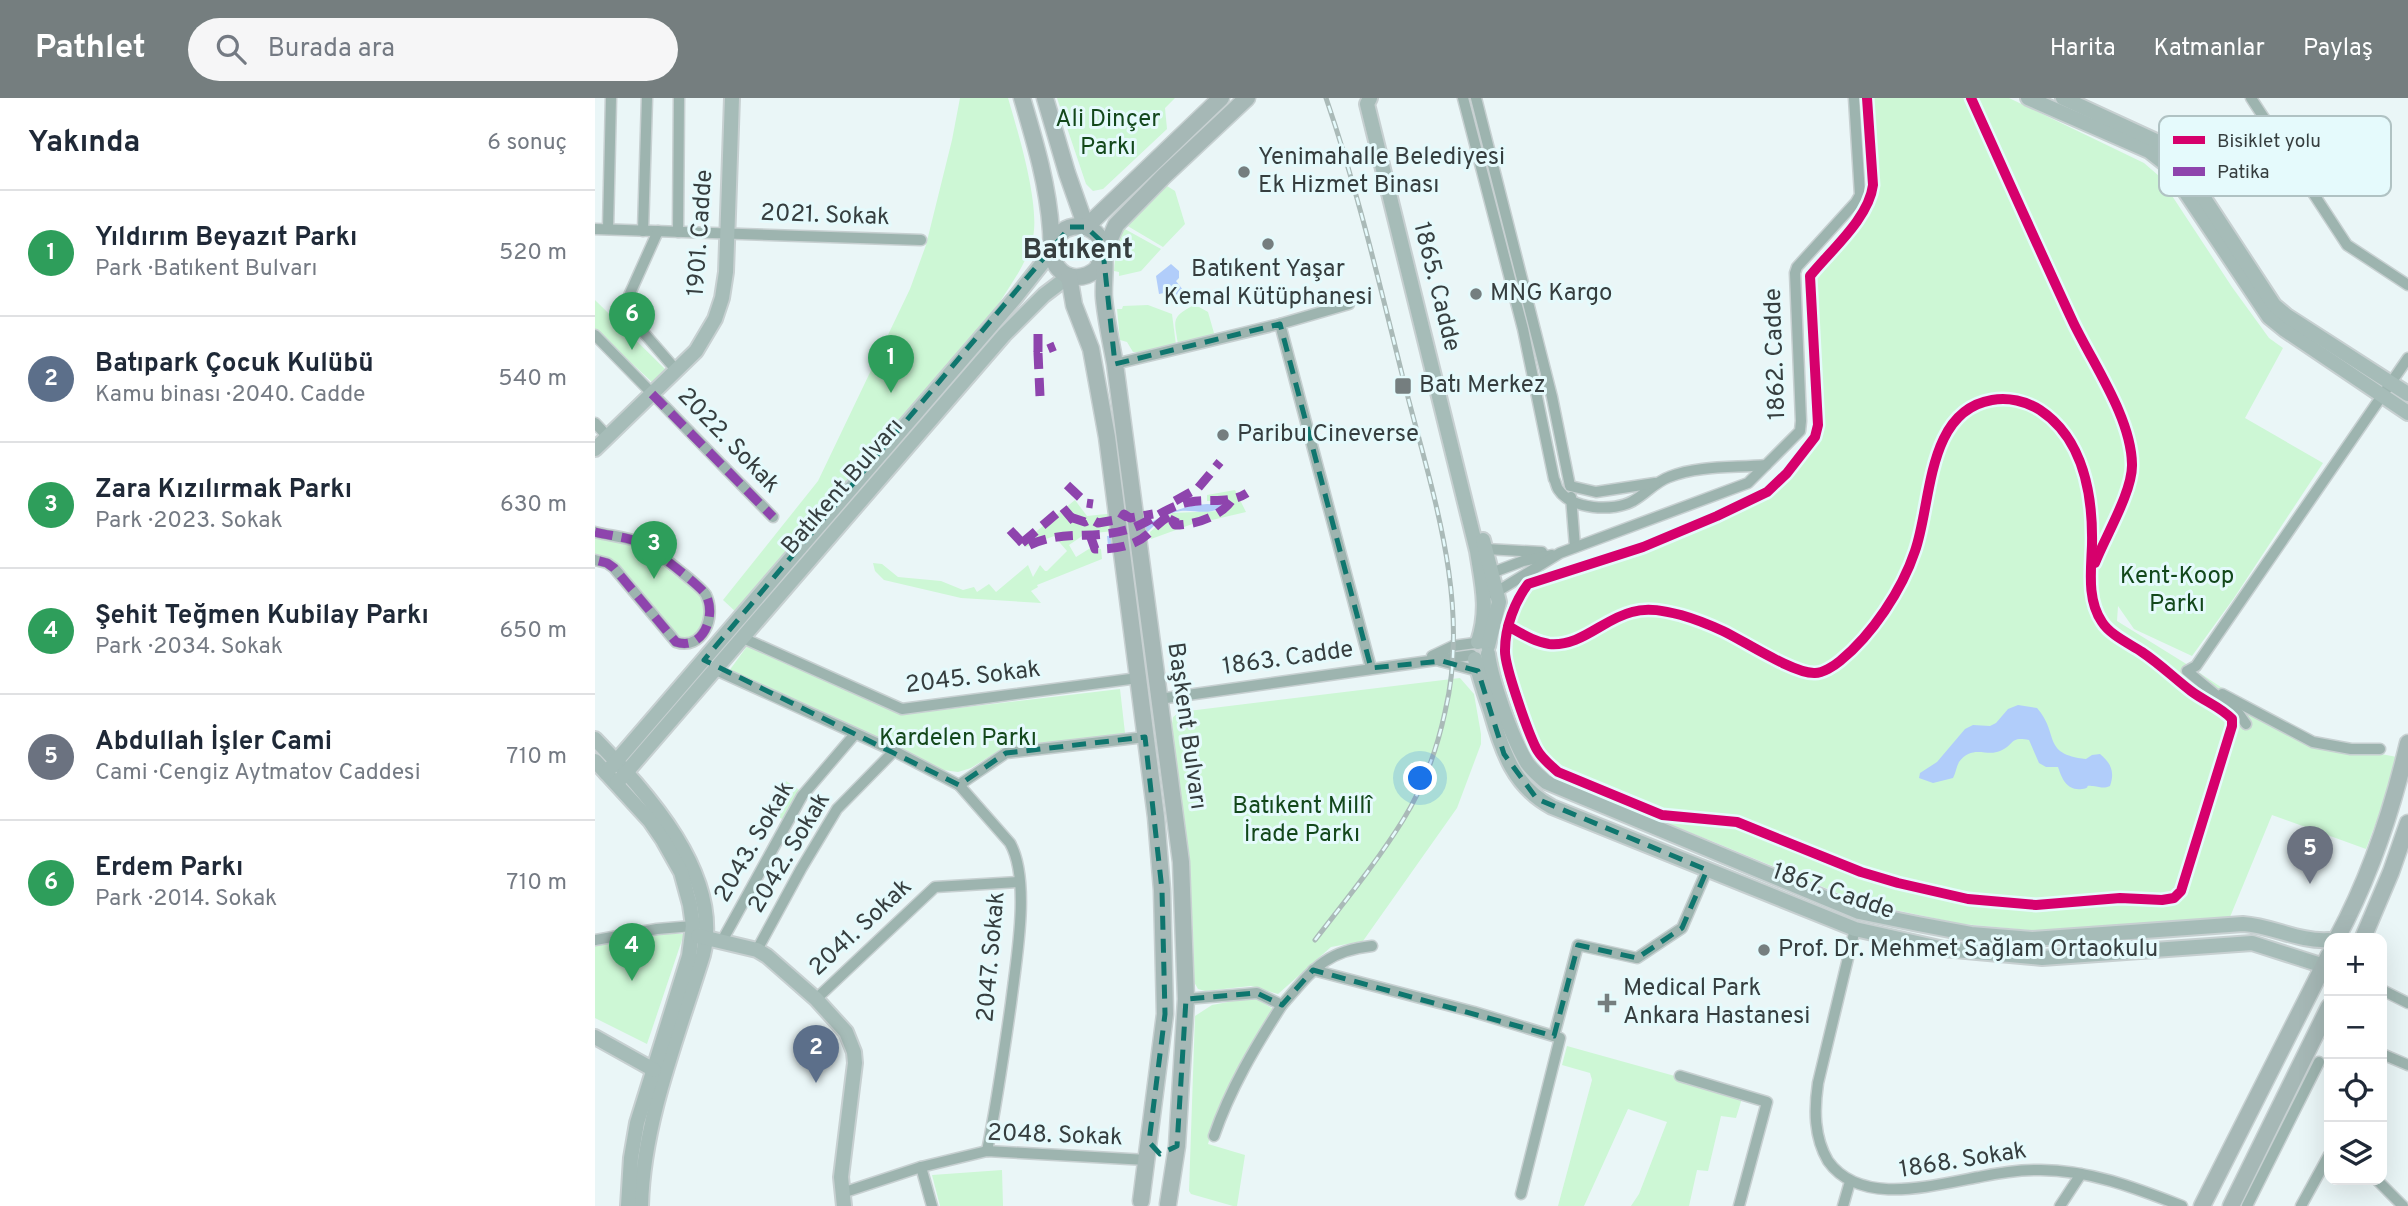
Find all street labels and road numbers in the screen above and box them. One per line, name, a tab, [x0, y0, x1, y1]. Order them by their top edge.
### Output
street label: 1901. Cadde	[682, 169, 720, 297]
street label: 2021. Sokak	[760, 199, 890, 233]
street label: 1865. Cadde	[1405, 219, 1467, 355]
street label: 1862. Cadde	[1759, 287, 1793, 421]
street label: 2022. Sokak	[670, 382, 786, 500]
street label: Batıkent Bulvarı	[776, 413, 910, 561]
street label: 1863. Cadde	[1221, 635, 1355, 683]
street label: Başkent Bulvarı	[1159, 640, 1213, 812]
street label: 2045. Sokak	[904, 655, 1042, 701]
street label: 2043. Sokak	[708, 776, 802, 908]
street label: 2042. Sokak	[742, 787, 838, 919]
street label: 1867. Cadde	[1768, 857, 1898, 927]
street label: 2041. Sokak	[803, 873, 919, 983]
street label: 2047. Sokak	[971, 891, 1013, 1023]
street label: 2048. Sokak	[987, 1119, 1123, 1153]
street label: 1868. Sokak	[1897, 1136, 2029, 1186]

